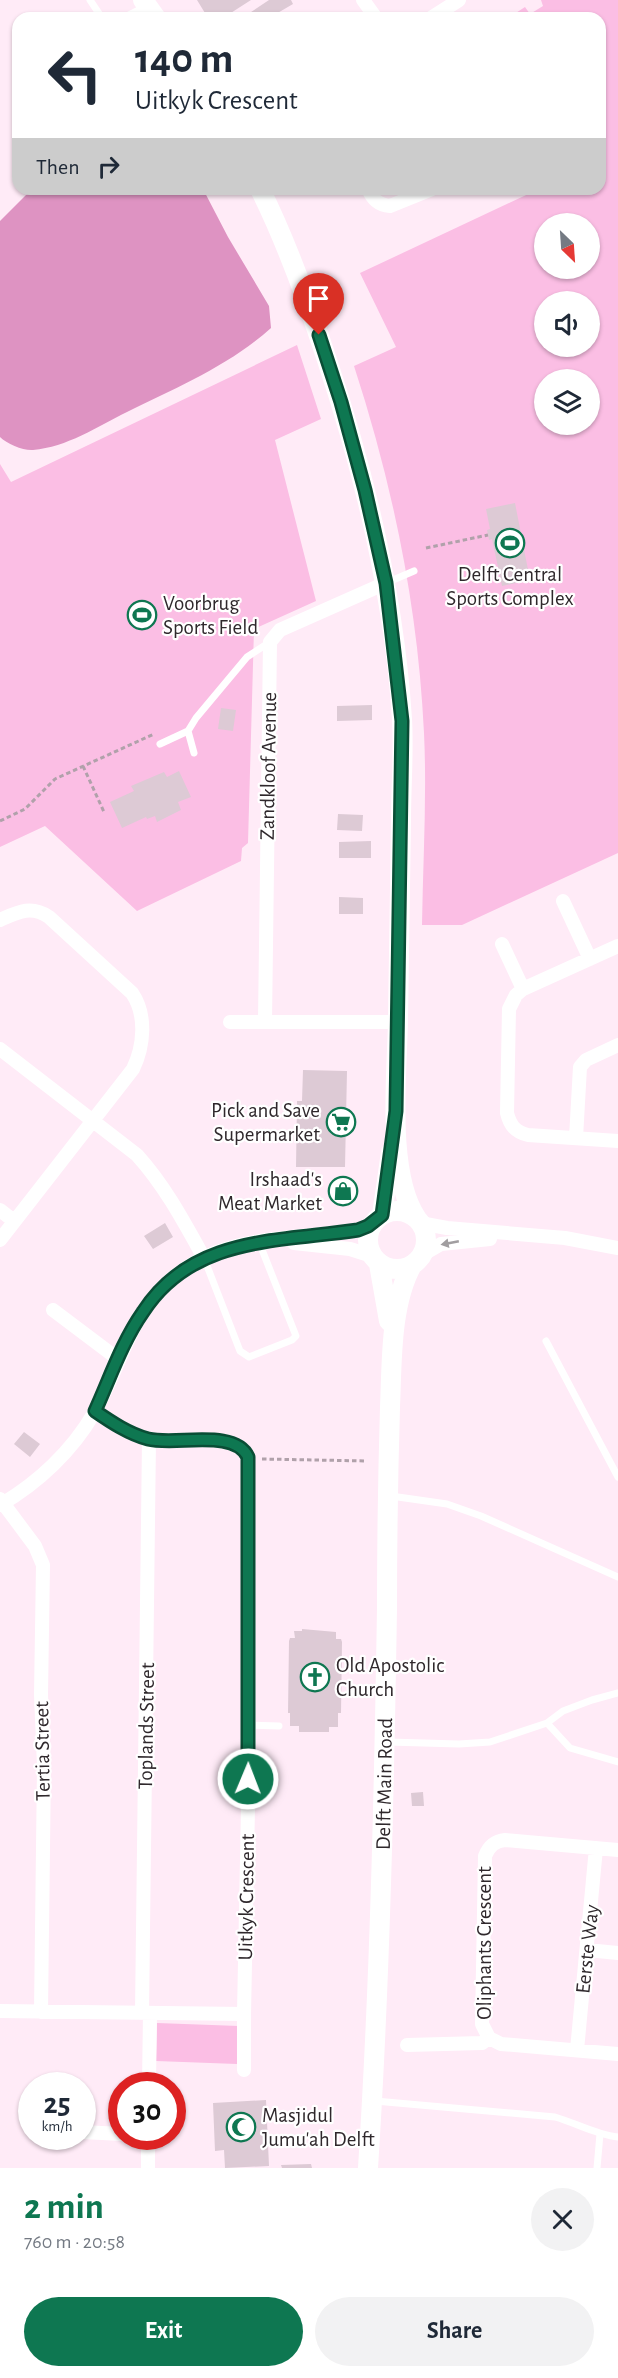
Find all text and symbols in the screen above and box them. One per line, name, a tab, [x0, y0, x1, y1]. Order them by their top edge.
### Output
icon: left	[36, 36, 114, 114]
text: 140 m	[135, 38, 233, 80]
text: Uitkyk Crescent	[135, 87, 298, 114]
icon: right	[92, 150, 125, 183]
text: Then	[36, 156, 80, 178]
north arrow	[534, 213, 600, 279]
map controls	[534, 213, 600, 435]
pin	[293, 273, 344, 335]
icon: arrive	[302, 282, 335, 315]
button: sound	[534, 291, 600, 357]
button: layers	[534, 369, 600, 435]
sports icon: Delft Central Sports Complex	[494, 527, 526, 559]
place label: Delft Central Sports Complex	[446, 564, 574, 609]
place label: Voorbrug Sports Field	[163, 593, 258, 638]
sports icon: Voorbrug Sports Field	[126, 599, 158, 631]
street label: Zandkloof Avenue	[257, 692, 280, 840]
place label: Pick and Save Supermarket	[211, 1100, 320, 1145]
supermarket icon: Pick and Save Supermarket	[325, 1106, 357, 1138]
place label: Irshaad's Meat Market	[218, 1169, 322, 1214]
shop icon: Irshaad's Meat Market	[327, 1175, 359, 1207]
one-way arrow	[440, 1239, 459, 1248]
place label: Old Apostolic Church	[336, 1655, 444, 1700]
church icon: Old Apostolic Church	[299, 1661, 331, 1693]
street label: Toplands Street	[135, 1662, 158, 1790]
street label: Tertia Street	[31, 1701, 54, 1801]
street label: Delft Main Road	[373, 1718, 396, 1850]
position arrow	[216, 1747, 280, 1811]
street label: Uitkyk Crescent	[235, 1833, 258, 1960]
street label: Oliphants Crescent	[474, 1866, 495, 2020]
street label: Eerste Way	[572, 1903, 603, 1995]
speed limit sign: 30	[108, 2072, 186, 2150]
text: 25	[43, 2089, 71, 2119]
place label: Masjidul Jumu'ah Delft	[262, 2105, 375, 2150]
mosque icon: Masjidul Jumu'ah Delft	[225, 2111, 257, 2143]
text: km/h	[42, 2119, 72, 2134]
button: close	[531, 2188, 594, 2251]
text: 2 min	[24, 2189, 104, 2225]
text: 760 m · 20:58	[24, 2232, 125, 2252]
button: Exit	[24, 2297, 303, 2366]
button: Share	[315, 2297, 594, 2366]

